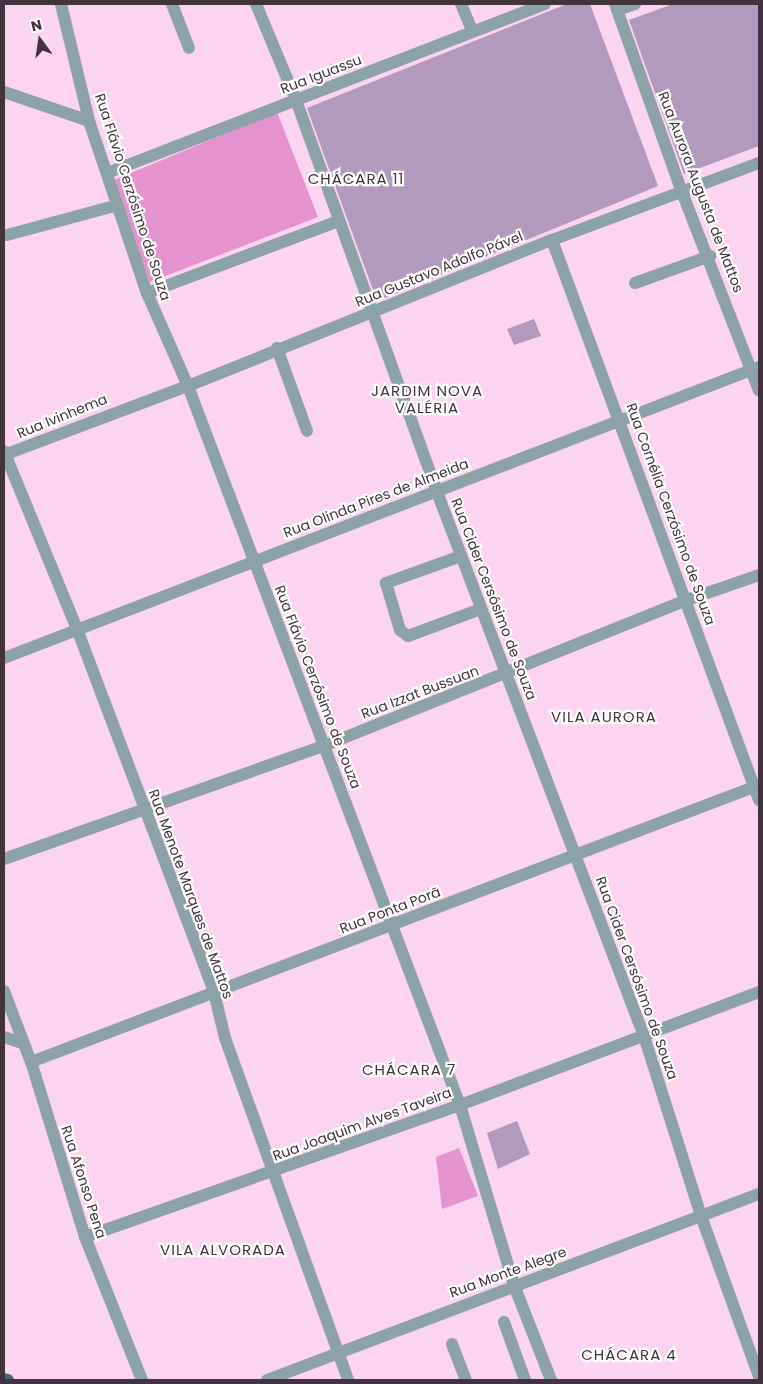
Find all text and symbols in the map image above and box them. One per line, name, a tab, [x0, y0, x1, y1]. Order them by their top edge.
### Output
text: N	[29, 14, 44, 36]
north arrow	[15, 15, 65, 65]
street label: Rua Iguassu	[278, 51, 364, 97]
street label: Rua Aurora Augusta de Mattos	[655, 89, 747, 295]
street label: Rua Flávio Cerzósimo de Souza	[92, 92, 174, 302]
district label: CHÁCARA 11	[306, 170, 406, 188]
street label: Rua Gustavo Adolfo Pável	[353, 228, 525, 310]
district label: JARDIM NOVA VALÉRIA	[370, 381, 484, 416]
street label: Rua Ivinhema	[14, 390, 110, 442]
street label: Rua Cornélia Cerzósimo de Souza	[623, 401, 719, 627]
street label: Rua Olinda Pires de Almeida	[281, 455, 471, 541]
street label: Rua Cider Cersósimo de Souza	[448, 496, 540, 702]
street label: Rua Flávio Cerzósimo de Souza	[271, 583, 365, 791]
street label: Rua Izzat Bussuan	[359, 662, 481, 722]
district label: VILA AURORA	[550, 708, 658, 726]
street label: Rua Menote Marques de Mattos	[145, 787, 237, 1001]
street label: Rua Cider Cersósimo de Souza	[592, 874, 682, 1082]
street label: Rua Ponta Porã	[337, 883, 443, 937]
district label: CHÁCARA 7	[361, 1061, 457, 1079]
street label: Rua Joaquim Alves Taveira	[270, 1084, 454, 1164]
street label: Rua Afonso Pena	[58, 1123, 110, 1241]
district label: VILA ALVORADA	[158, 1241, 288, 1259]
street label: Rua Monte Alegre	[447, 1243, 569, 1301]
district label: CHÁCARA 4	[580, 1346, 678, 1364]

